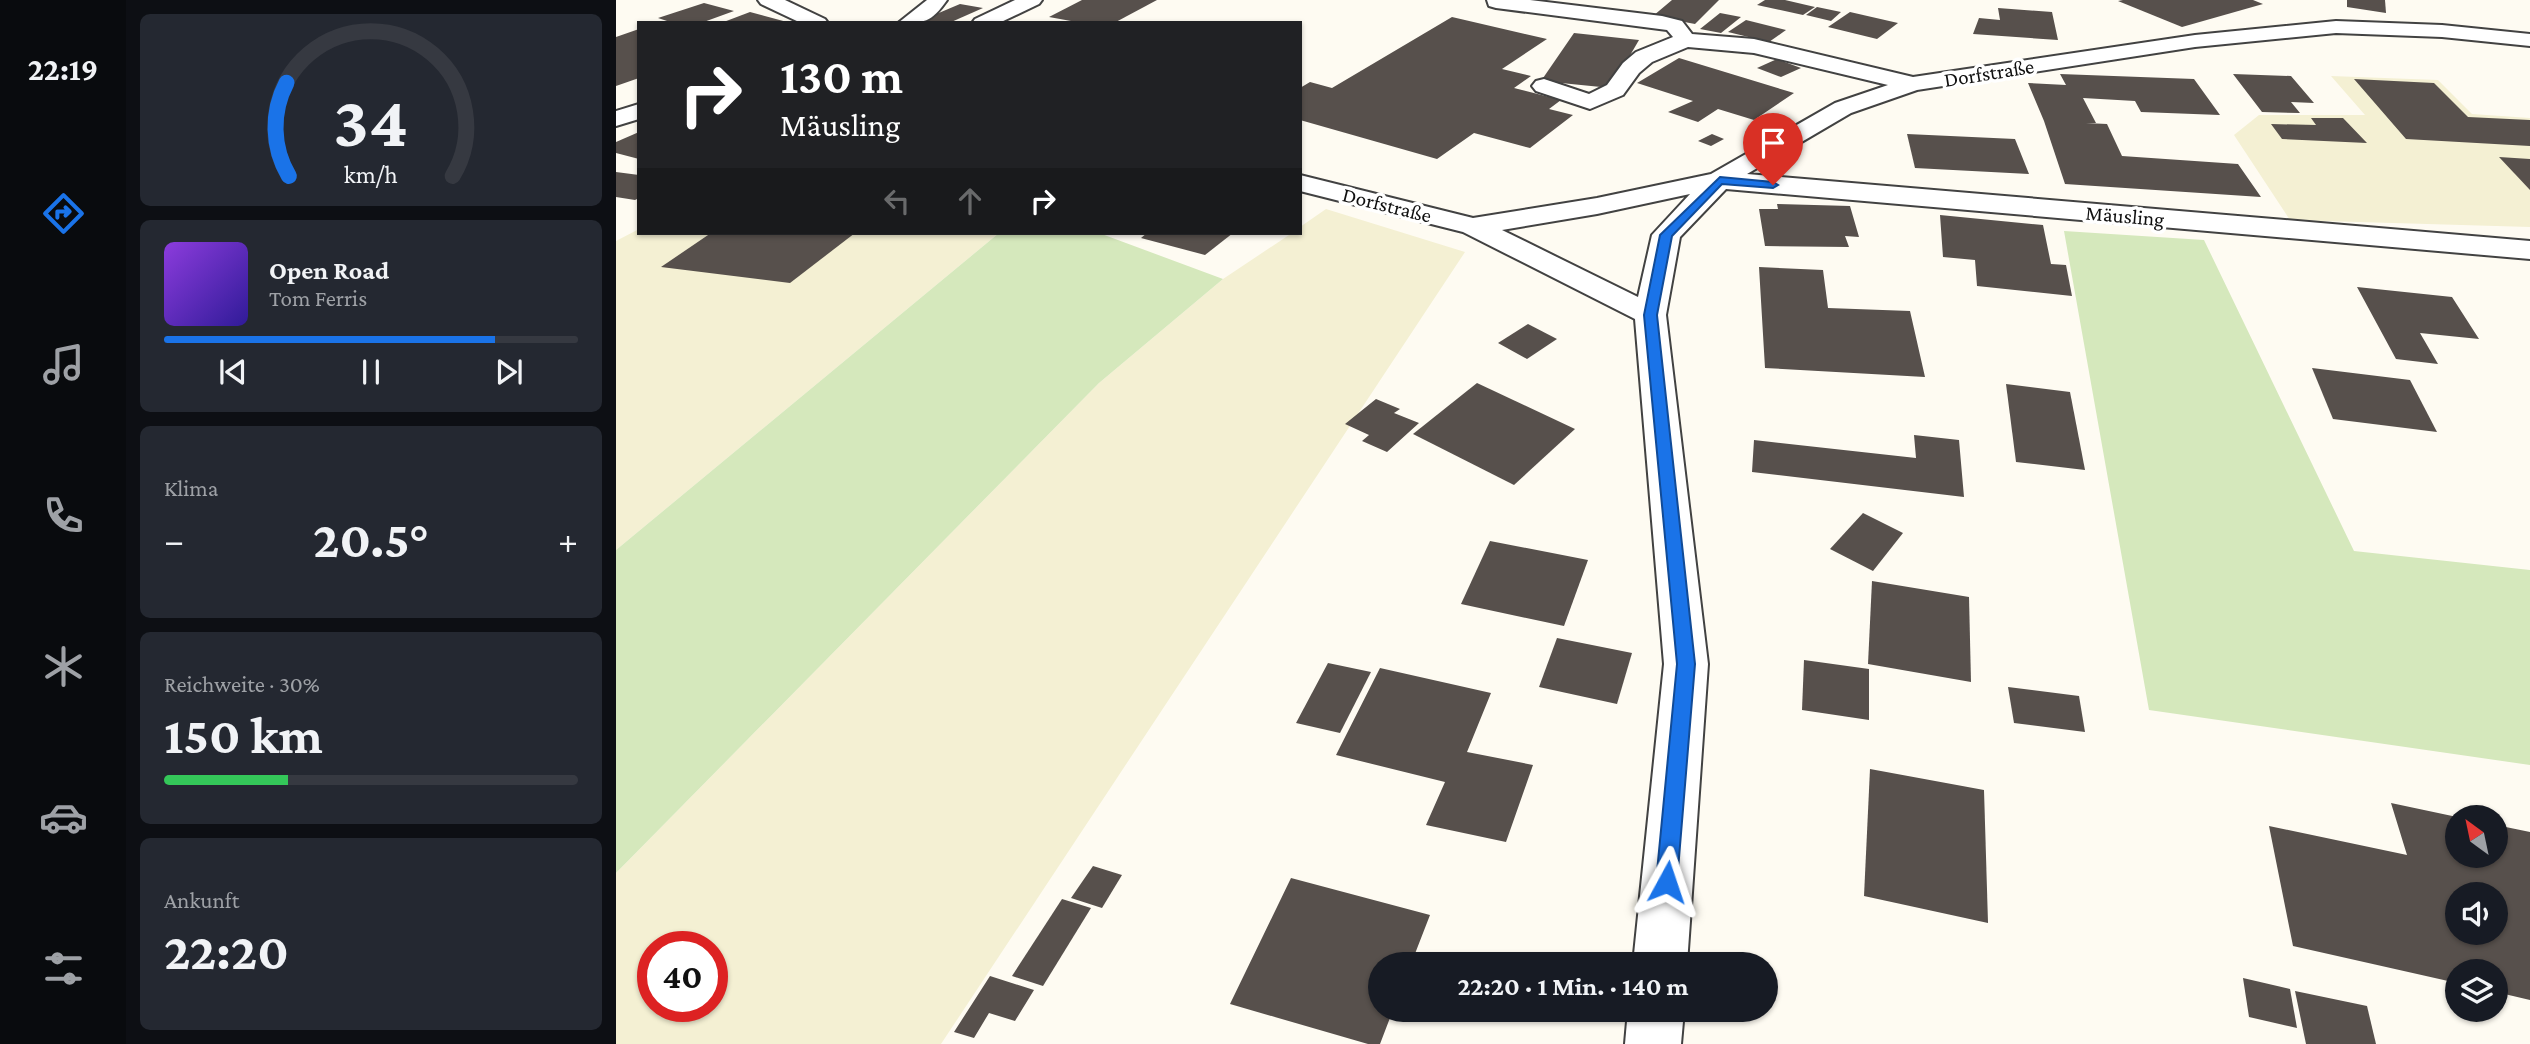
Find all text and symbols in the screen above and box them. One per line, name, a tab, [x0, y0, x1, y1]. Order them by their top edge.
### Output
icon: right	[665, 49, 756, 140]
text: 130 m	[780, 49, 903, 104]
text: 22:19	[28, 51, 98, 87]
street label: Dorfstraße	[1942, 54, 2036, 92]
text: 34	[334, 81, 408, 162]
text: Mäusling	[780, 107, 900, 143]
pin	[1743, 113, 1803, 185]
icon: arrive	[1754, 124, 1792, 162]
text: km/h	[344, 161, 398, 188]
icon: left	[878, 182, 916, 220]
icon: ahead	[951, 182, 989, 220]
icon: right	[1024, 182, 1062, 220]
street label: Dorfstraße	[1340, 182, 1434, 228]
icon: directions	[39, 189, 88, 238]
street label: Mäusling	[2085, 201, 2165, 231]
text: Open Road	[269, 256, 389, 285]
text: Tom Ferris	[269, 285, 367, 311]
icon: music	[39, 340, 88, 389]
icon: previous	[214, 353, 252, 391]
icon: pause	[352, 353, 390, 391]
icon: next	[490, 353, 528, 391]
text: Klima	[164, 475, 218, 501]
icon: phone	[39, 491, 88, 540]
text: 20.5°	[313, 510, 429, 568]
text: −	[164, 519, 184, 561]
text: +	[558, 519, 578, 561]
icon: climate	[39, 642, 88, 691]
text: Reichweite · 30%	[164, 671, 320, 697]
text: 150 km	[164, 706, 323, 764]
icon: car	[39, 793, 88, 842]
north arrow	[2445, 805, 2508, 868]
map controls	[2445, 805, 2508, 1022]
position arrow	[1630, 845, 1704, 919]
button: sound	[2445, 882, 2508, 945]
text: Ankunft	[164, 887, 239, 913]
text: 22:20	[164, 922, 289, 980]
speed limit sign: 40	[637, 931, 728, 1022]
icon: filters	[39, 944, 88, 993]
button: layers	[2445, 959, 2508, 1022]
text: 22:20 · 1 Min. · 140 m	[1457, 972, 1689, 1001]

